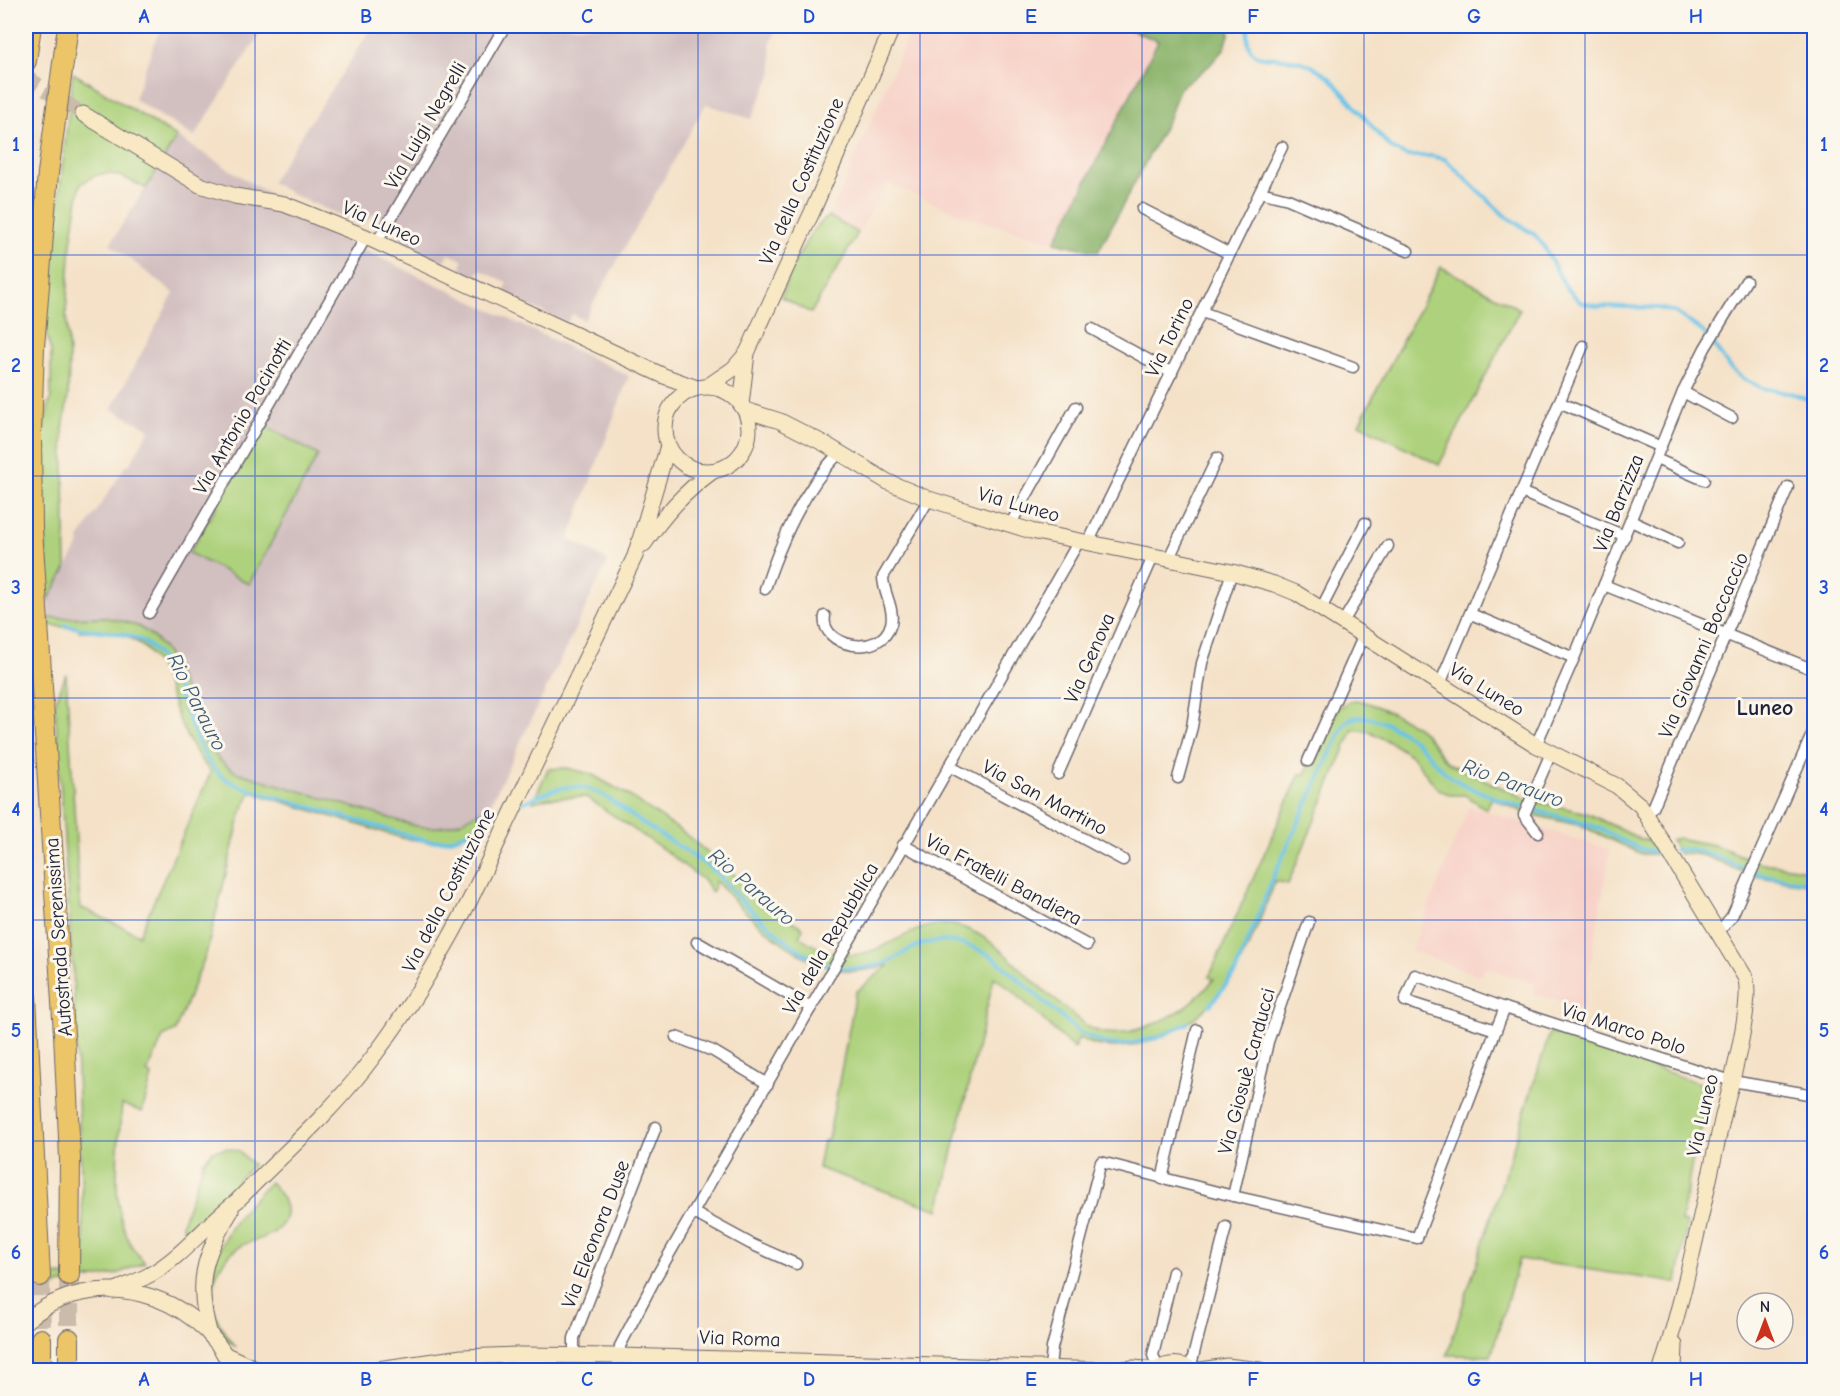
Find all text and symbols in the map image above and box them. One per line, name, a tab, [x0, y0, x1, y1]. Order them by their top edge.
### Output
text: A	[138, 5, 150, 28]
text: B	[360, 5, 372, 28]
text: C	[581, 5, 593, 28]
text: D	[803, 5, 815, 28]
text: E	[1025, 5, 1037, 28]
text: F	[1247, 5, 1259, 28]
text: G	[1467, 5, 1481, 28]
text: H	[1689, 5, 1703, 28]
street label: Via Luigi Negrelli	[380, 57, 471, 193]
street label: Via della Costituzione	[754, 94, 849, 268]
text: 1	[12, 133, 20, 156]
text: 1	[1820, 133, 1828, 156]
street label: Via Luneo	[339, 196, 425, 251]
street label: Via Torino	[1140, 294, 1199, 381]
street label: Via Antonio Pacinotti	[189, 334, 296, 498]
text: 2	[11, 354, 21, 377]
text: 2	[1819, 354, 1829, 377]
street label: Via Barzizza	[1588, 451, 1648, 555]
street label: Via Luneo	[975, 482, 1062, 527]
street label: Via Giovanni Boccaccio	[1654, 549, 1753, 742]
text: 3	[11, 576, 21, 599]
text: 3	[1819, 576, 1829, 599]
street label: Via Genova	[1059, 610, 1120, 707]
water label: Rio Parauro	[162, 649, 232, 755]
street label: Via Luneo	[1445, 657, 1528, 721]
district label: Luneo	[1737, 695, 1793, 721]
water label: Rio Parauro	[1459, 754, 1567, 812]
street label: Via San Martino	[978, 755, 1111, 840]
text: 4	[11, 798, 21, 821]
text: 4	[1819, 798, 1829, 821]
street label: Via della Costituzione	[397, 804, 500, 976]
street label: Via Fratelli Bandiera	[922, 829, 1086, 930]
street label: Autostrada Serenissima	[40, 837, 77, 1037]
water label: Rio Parauro	[704, 843, 800, 931]
street label: Via della Repubblica	[778, 858, 883, 1018]
street label: Via Giosuè Carducci	[1213, 985, 1280, 1157]
street label: Via Marco Polo	[1559, 998, 1689, 1059]
text: 5	[11, 1019, 21, 1042]
text: 5	[1819, 1019, 1829, 1042]
street label: Via Luneo	[1682, 1072, 1723, 1159]
street label: Via Eleonora Duse	[557, 1157, 634, 1311]
text: 6	[11, 1241, 21, 1264]
text: 6	[1819, 1241, 1829, 1264]
north arrow	[1735, 1291, 1795, 1351]
text: N	[1760, 1298, 1770, 1316]
street label: Via Roma	[699, 1326, 781, 1351]
text: A	[138, 1368, 150, 1391]
text: B	[360, 1368, 372, 1391]
text: C	[581, 1368, 593, 1391]
text: D	[803, 1368, 815, 1391]
text: E	[1025, 1368, 1037, 1391]
text: F	[1247, 1368, 1259, 1391]
text: G	[1467, 1368, 1481, 1391]
text: H	[1689, 1368, 1703, 1391]

